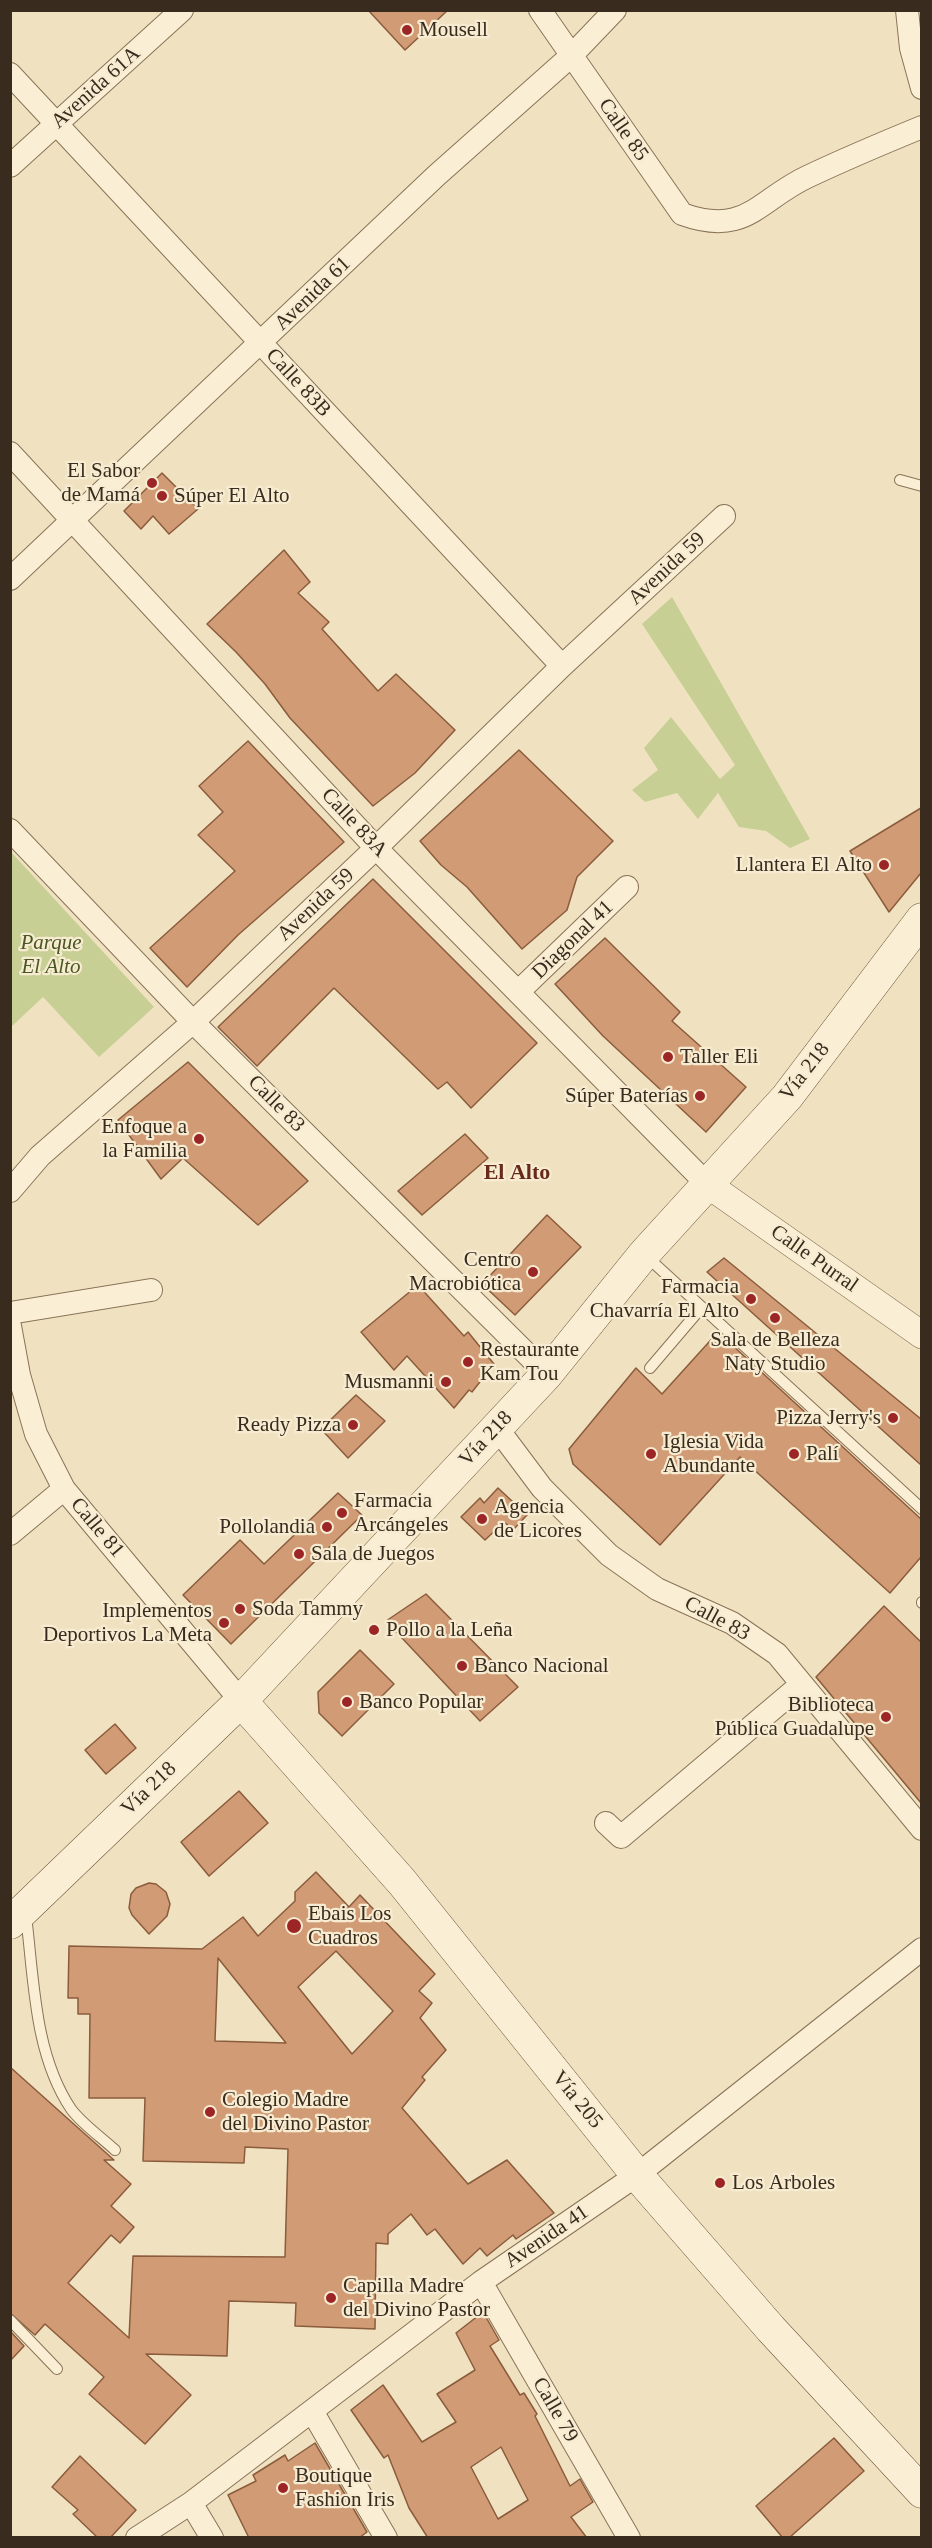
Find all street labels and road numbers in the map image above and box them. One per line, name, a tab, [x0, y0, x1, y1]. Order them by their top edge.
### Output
street label: Avenida 61A	[46, 42, 146, 134]
street label: Calle 85	[592, 94, 654, 166]
street label: Avenida 61	[270, 252, 356, 336]
street label: Calle 83B	[260, 343, 336, 423]
street label: Avenida 59	[623, 527, 711, 611]
street label: Calle 83A	[316, 783, 392, 863]
street label: Avenida 59	[272, 863, 360, 947]
street label: Diagonal 41	[527, 895, 619, 985]
street label: Vía 218	[774, 1038, 836, 1106]
street label: Calle 83	[242, 1070, 310, 1138]
street label: Calle Purral	[765, 1220, 863, 1298]
street label: Vía 218	[454, 1406, 518, 1472]
street label: Calle 81	[65, 1493, 129, 1563]
street label: Calle 83	[680, 1591, 754, 1647]
street label: Vía 218	[116, 1757, 182, 1821]
street label: Vía 205	[546, 2066, 608, 2134]
street label: Avenida 41	[500, 2200, 594, 2274]
street label: Calle 79	[526, 2373, 584, 2447]

